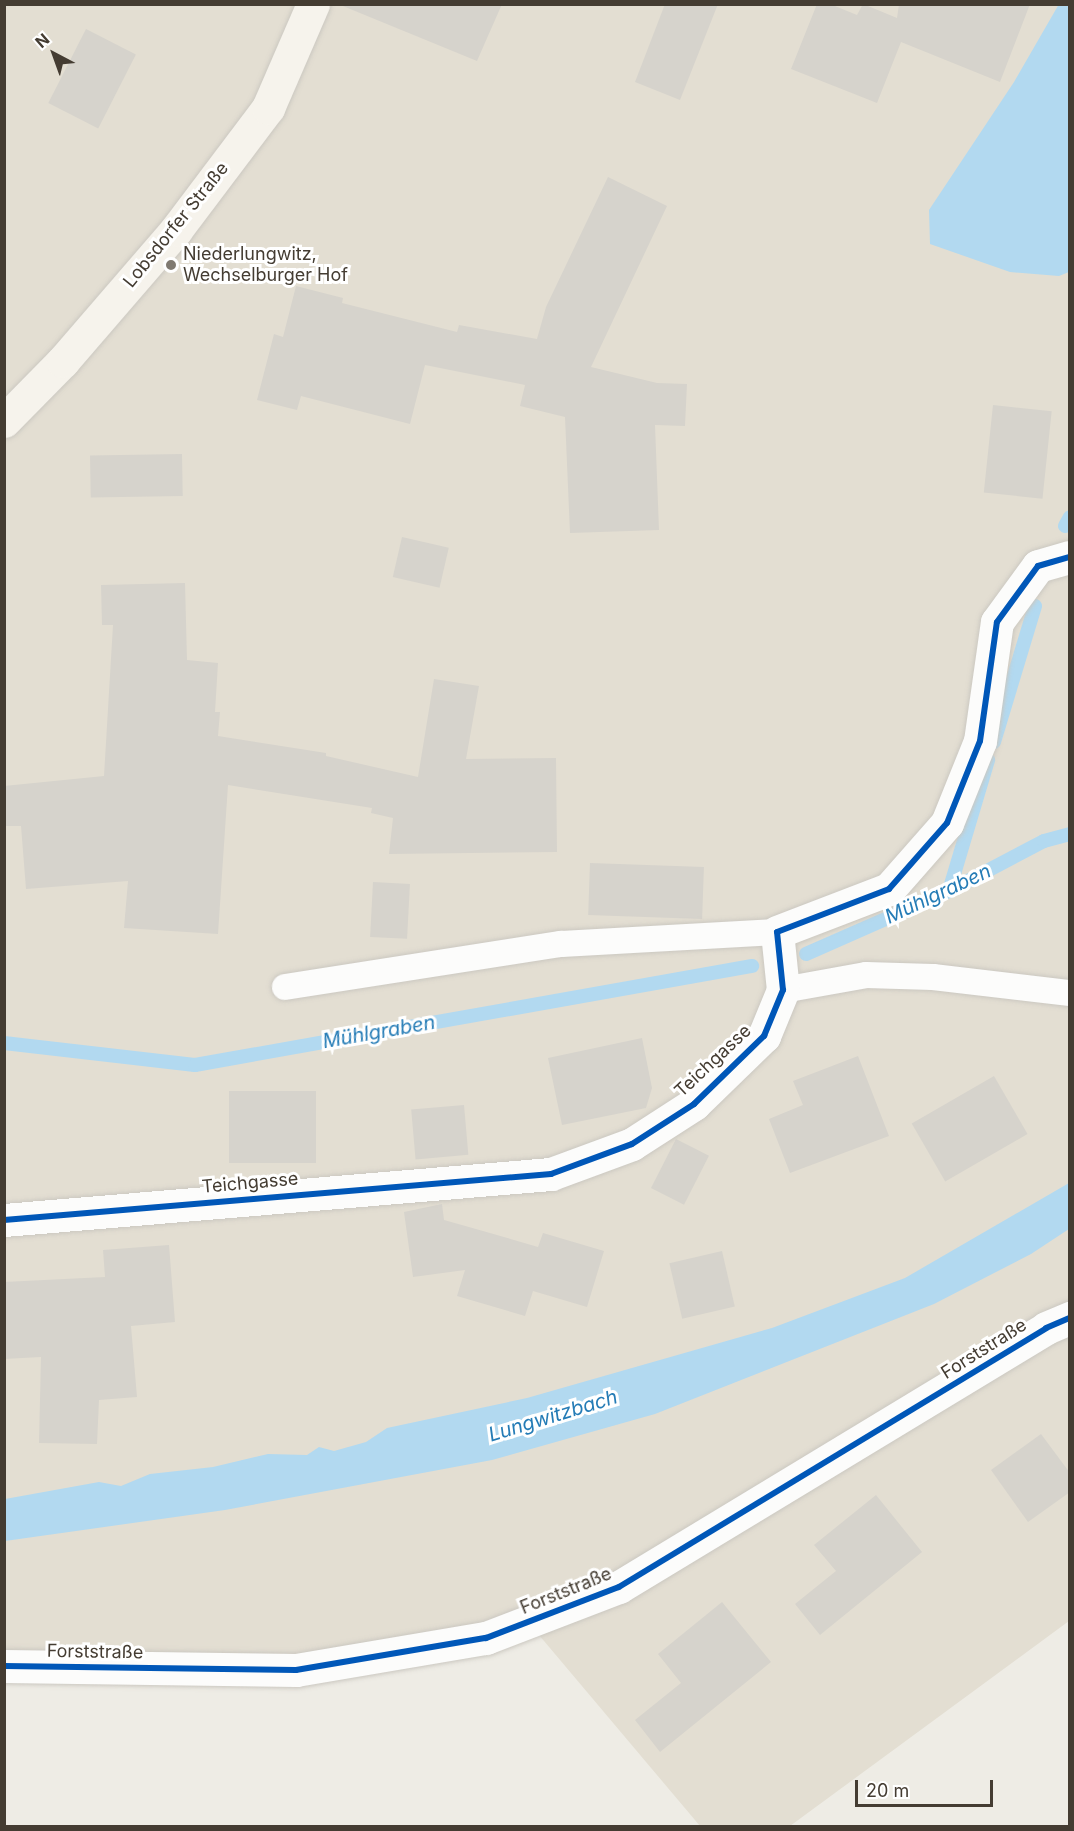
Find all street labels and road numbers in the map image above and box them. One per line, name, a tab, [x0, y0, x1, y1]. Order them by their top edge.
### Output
street label: Lobsdorfer Straße	[119, 158, 233, 292]
street label: Teichgasse	[670, 1020, 756, 1102]
street label: Teichgasse	[201, 1168, 299, 1198]
street label: Forststraße	[937, 1314, 1031, 1384]
street label: Forststraße	[517, 1563, 615, 1619]
street label: Forststraße	[47, 1640, 143, 1664]

